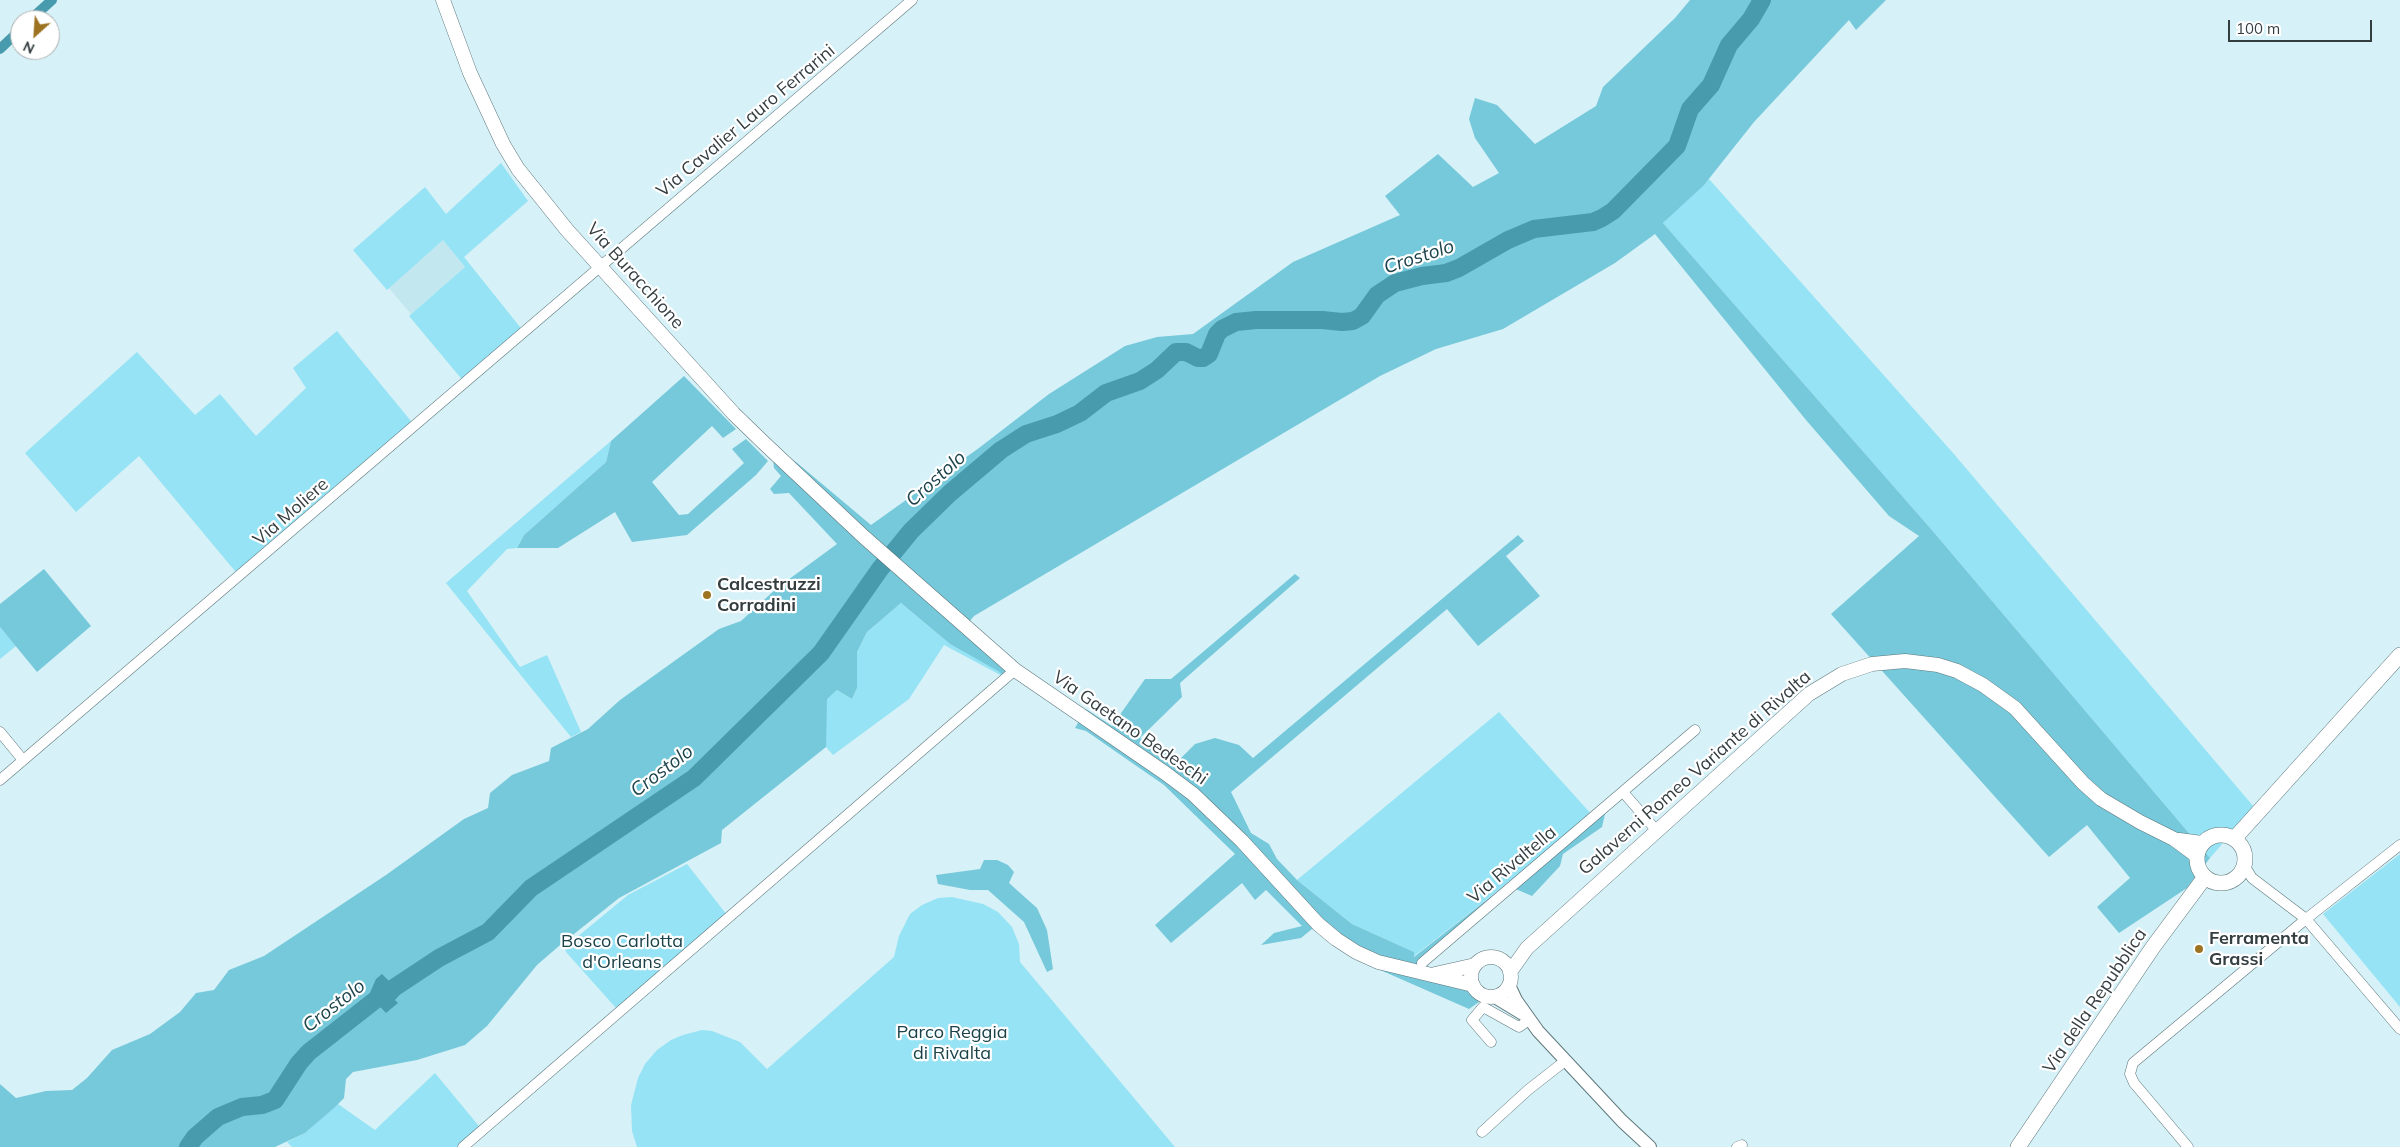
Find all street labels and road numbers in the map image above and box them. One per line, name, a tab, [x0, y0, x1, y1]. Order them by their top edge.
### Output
street label: Via Cavalier Lauro Ferrarini	[652, 40, 840, 202]
street label: Via Buracchione	[582, 218, 688, 334]
street label: Via Moliere	[249, 473, 333, 551]
street label: Via Gaetano Bedeschi	[1048, 666, 1212, 790]
street label: Galaverni Romeo Variante di Rivalta	[1574, 666, 1816, 880]
street label: Via Rivaltella	[1463, 822, 1561, 908]
street label: Via della Repubblica	[2039, 924, 2151, 1078]

